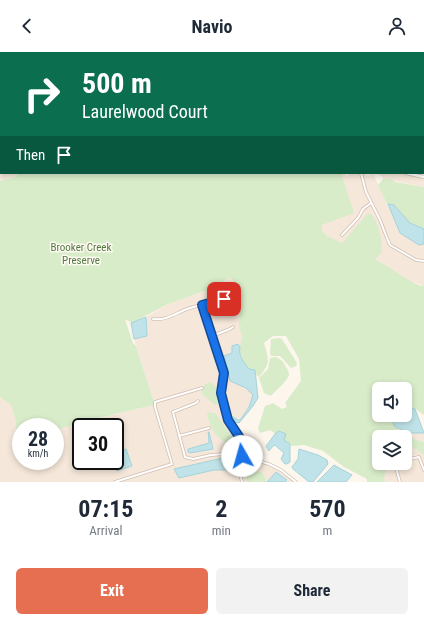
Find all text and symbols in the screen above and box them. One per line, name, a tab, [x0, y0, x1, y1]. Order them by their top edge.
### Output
icon: back	[16, 15, 38, 37]
icon: person	[386, 15, 408, 37]
text: Navio	[192, 16, 232, 37]
text: 500 m	[82, 67, 152, 100]
icon: right	[16, 68, 68, 120]
text: Laurelwood Court	[82, 101, 208, 122]
icon: arrive	[53, 144, 75, 166]
text: Then	[16, 146, 45, 164]
park label: Brooker Creek Preserve	[51, 241, 112, 267]
pin	[207, 282, 241, 316]
icon: arrive	[213, 288, 235, 310]
map controls	[372, 382, 412, 470]
button: sound	[372, 382, 412, 422]
speed limit sign: 30	[72, 418, 124, 470]
text: 28	[28, 427, 48, 451]
button: layers	[372, 430, 412, 470]
position arrow	[221, 435, 263, 477]
text: km/h	[28, 448, 48, 459]
text: 07:15	[78, 495, 133, 523]
text: 2	[215, 495, 227, 523]
text: 570	[309, 495, 346, 523]
text: Arrival	[89, 523, 122, 538]
text: min	[212, 523, 231, 538]
text: m	[323, 523, 332, 538]
button: Exit	[16, 568, 208, 614]
button: Share	[216, 568, 408, 614]

